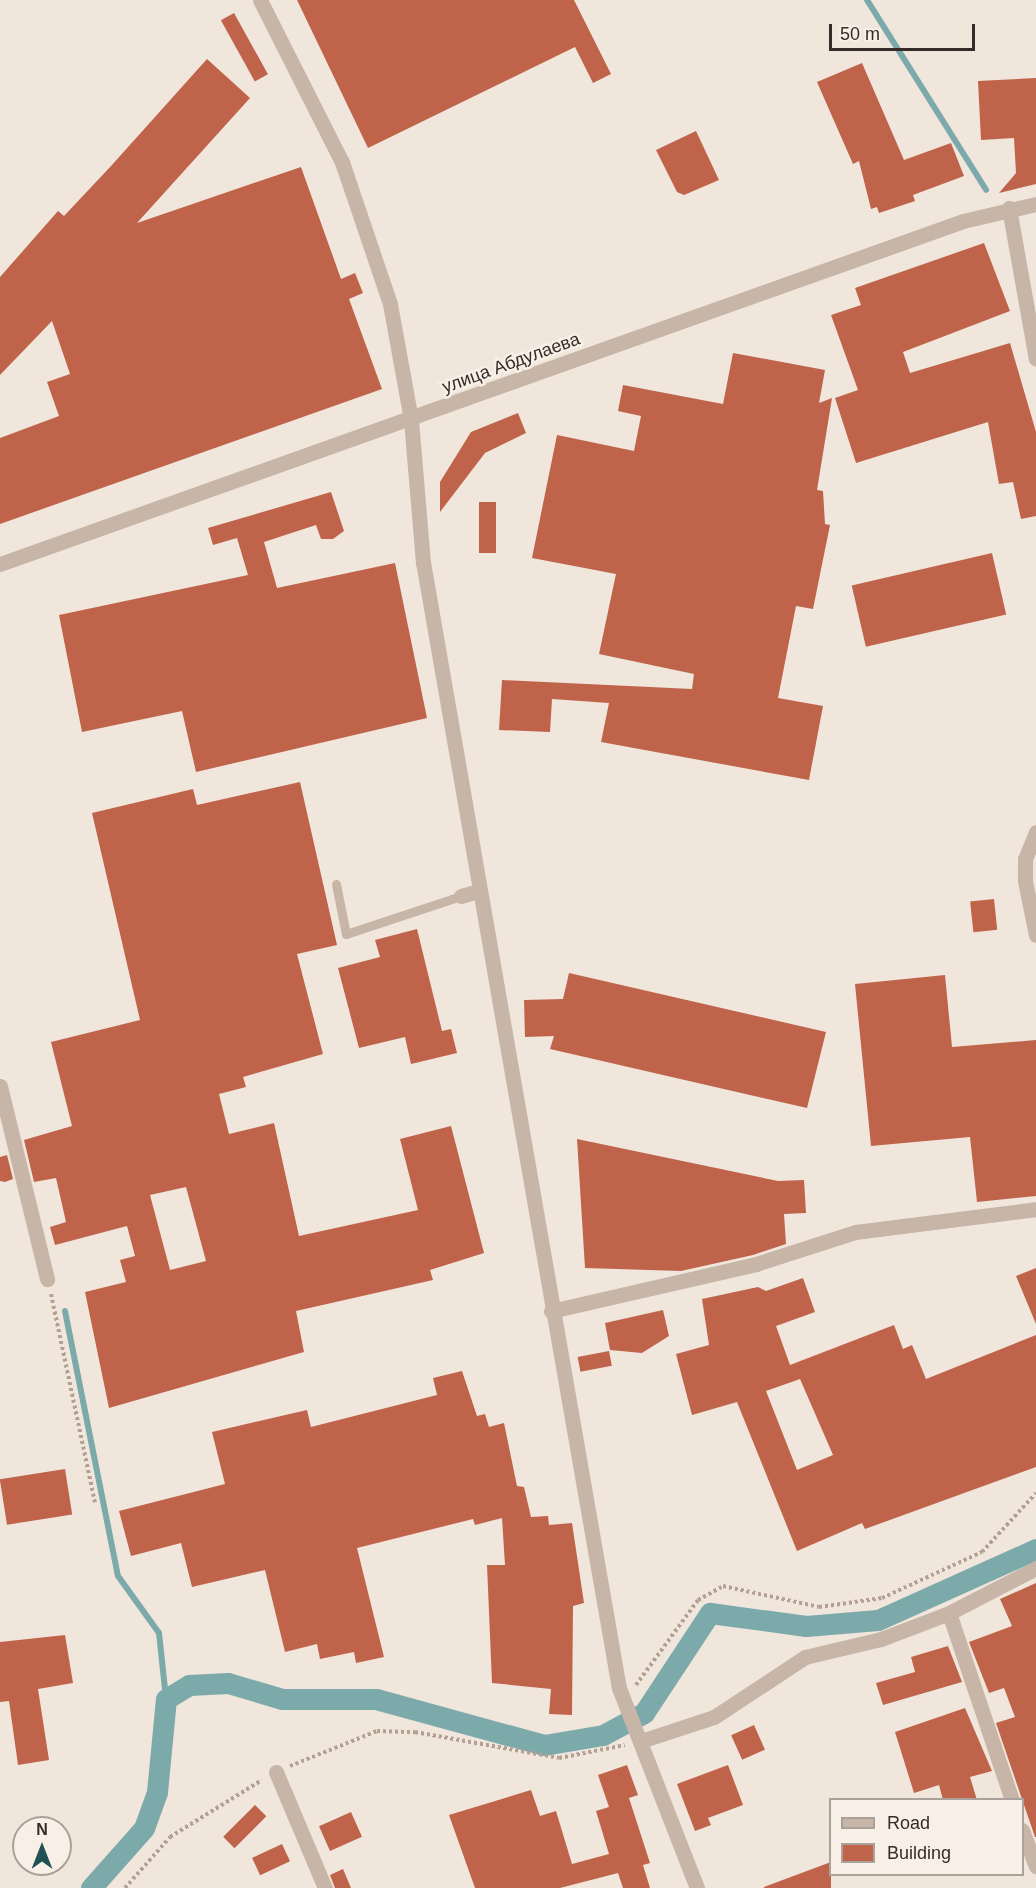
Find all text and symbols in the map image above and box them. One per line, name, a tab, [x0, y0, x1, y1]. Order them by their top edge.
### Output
scale bar	[832, 12, 978, 50]
text: 50 m	[840, 24, 880, 44]
street label: улица Абдулаева	[439, 328, 583, 398]
legend	[829, 1798, 1024, 1876]
text: Road	[887, 1813, 930, 1833]
north arrow	[12, 1816, 72, 1876]
text: N	[36, 1821, 48, 1838]
text: Building	[887, 1843, 951, 1863]

